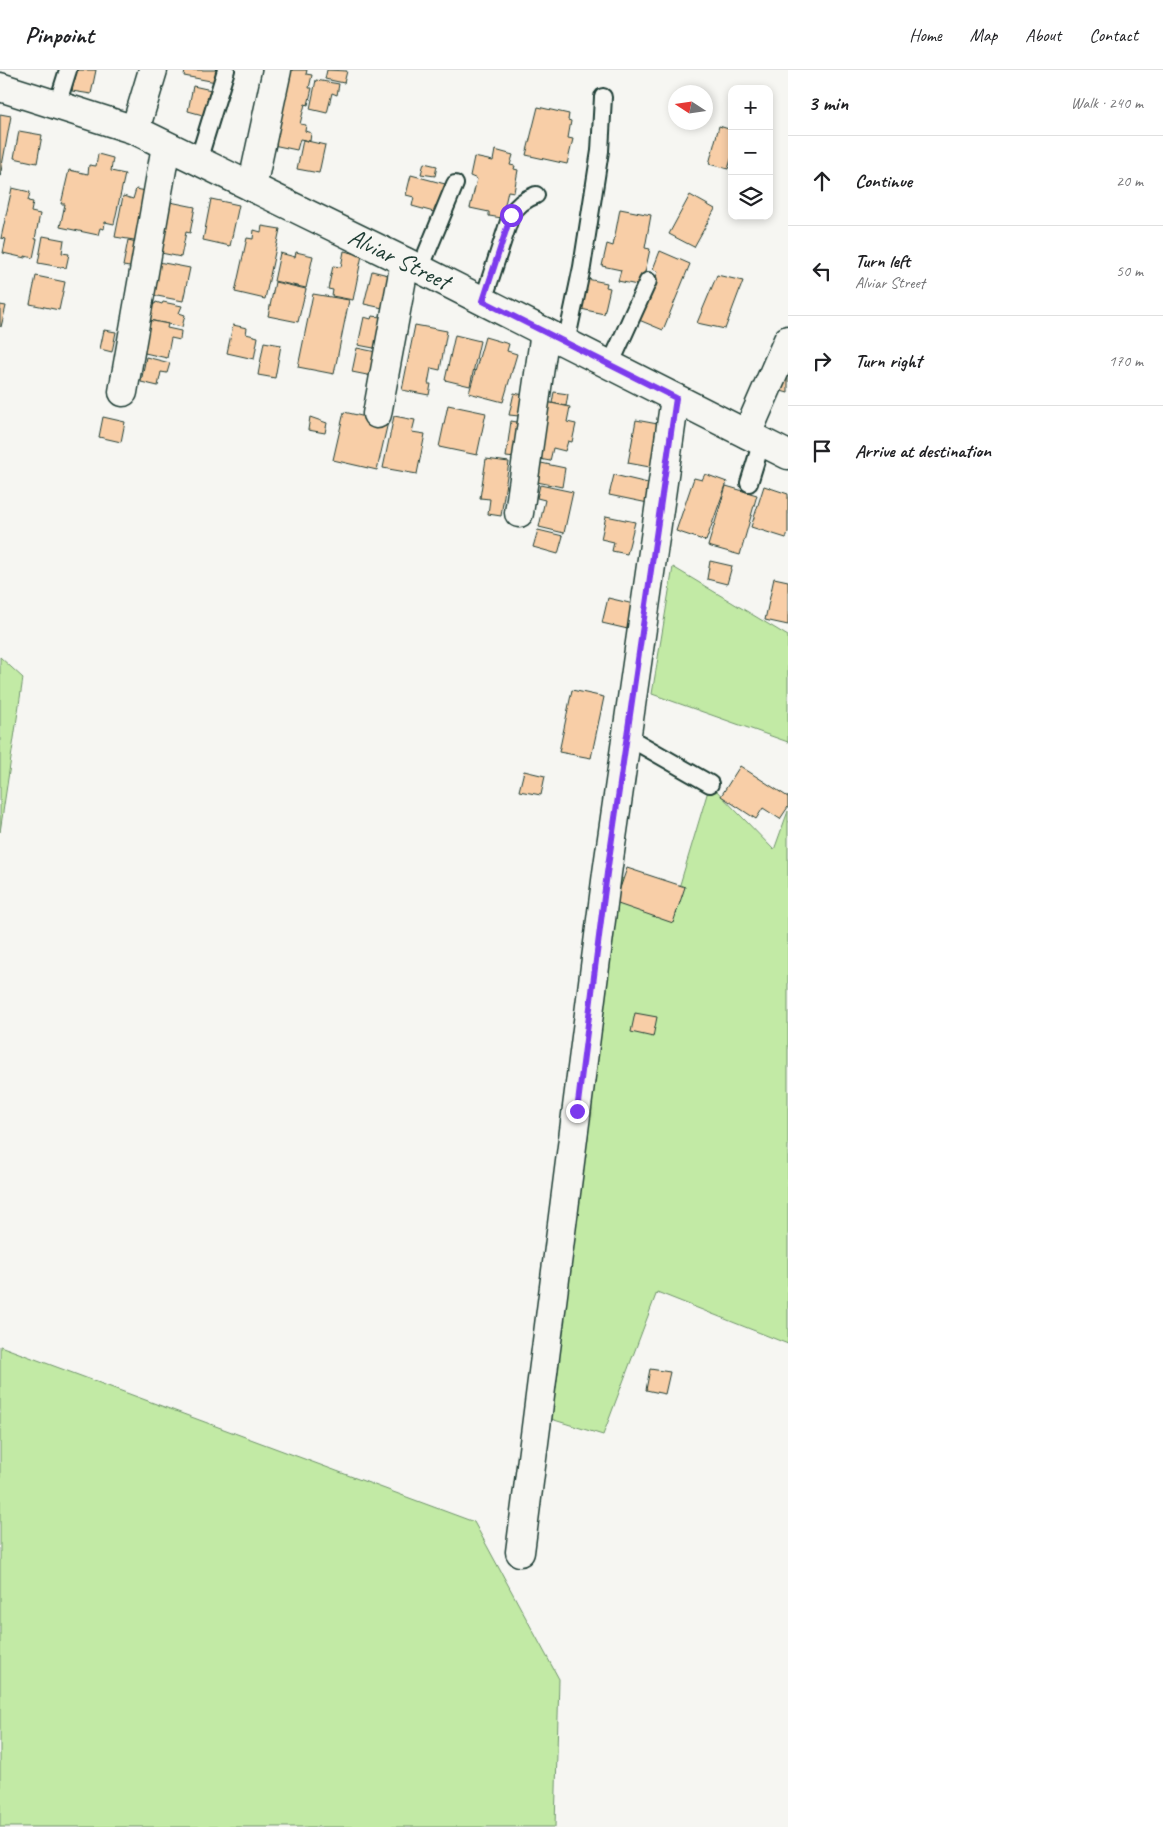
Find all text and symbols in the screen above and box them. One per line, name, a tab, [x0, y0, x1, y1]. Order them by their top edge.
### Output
text: Pinpoint	[25, 20, 94, 50]
text: Home	[909, 24, 942, 46]
text: Map	[970, 24, 997, 46]
text: About	[1025, 24, 1061, 46]
text: Contact	[1089, 24, 1138, 46]
north arrow	[668, 85, 713, 130]
map controls	[728, 85, 773, 220]
button: +	[728, 85, 773, 130]
text: 3 min	[808, 90, 848, 116]
text: Walk · 240 m	[1071, 93, 1143, 113]
button: −	[728, 130, 773, 175]
icon: ahead	[808, 167, 836, 195]
text: Continue	[855, 169, 912, 193]
text: 20 m	[1116, 171, 1143, 191]
button: layers	[728, 175, 773, 220]
route start	[500, 204, 523, 227]
street label: Alviar Street	[343, 221, 458, 299]
text: Turn left	[855, 249, 910, 273]
icon: left	[808, 257, 836, 285]
text: 50 m	[1116, 261, 1143, 281]
text: Alviar Street	[855, 273, 925, 293]
icon: right	[808, 347, 836, 375]
text: Turn right	[855, 349, 922, 373]
text: 170 m	[1109, 351, 1143, 371]
icon: arrive	[808, 437, 836, 465]
text: Arrive at destination	[855, 439, 991, 463]
route end	[566, 1100, 589, 1123]

